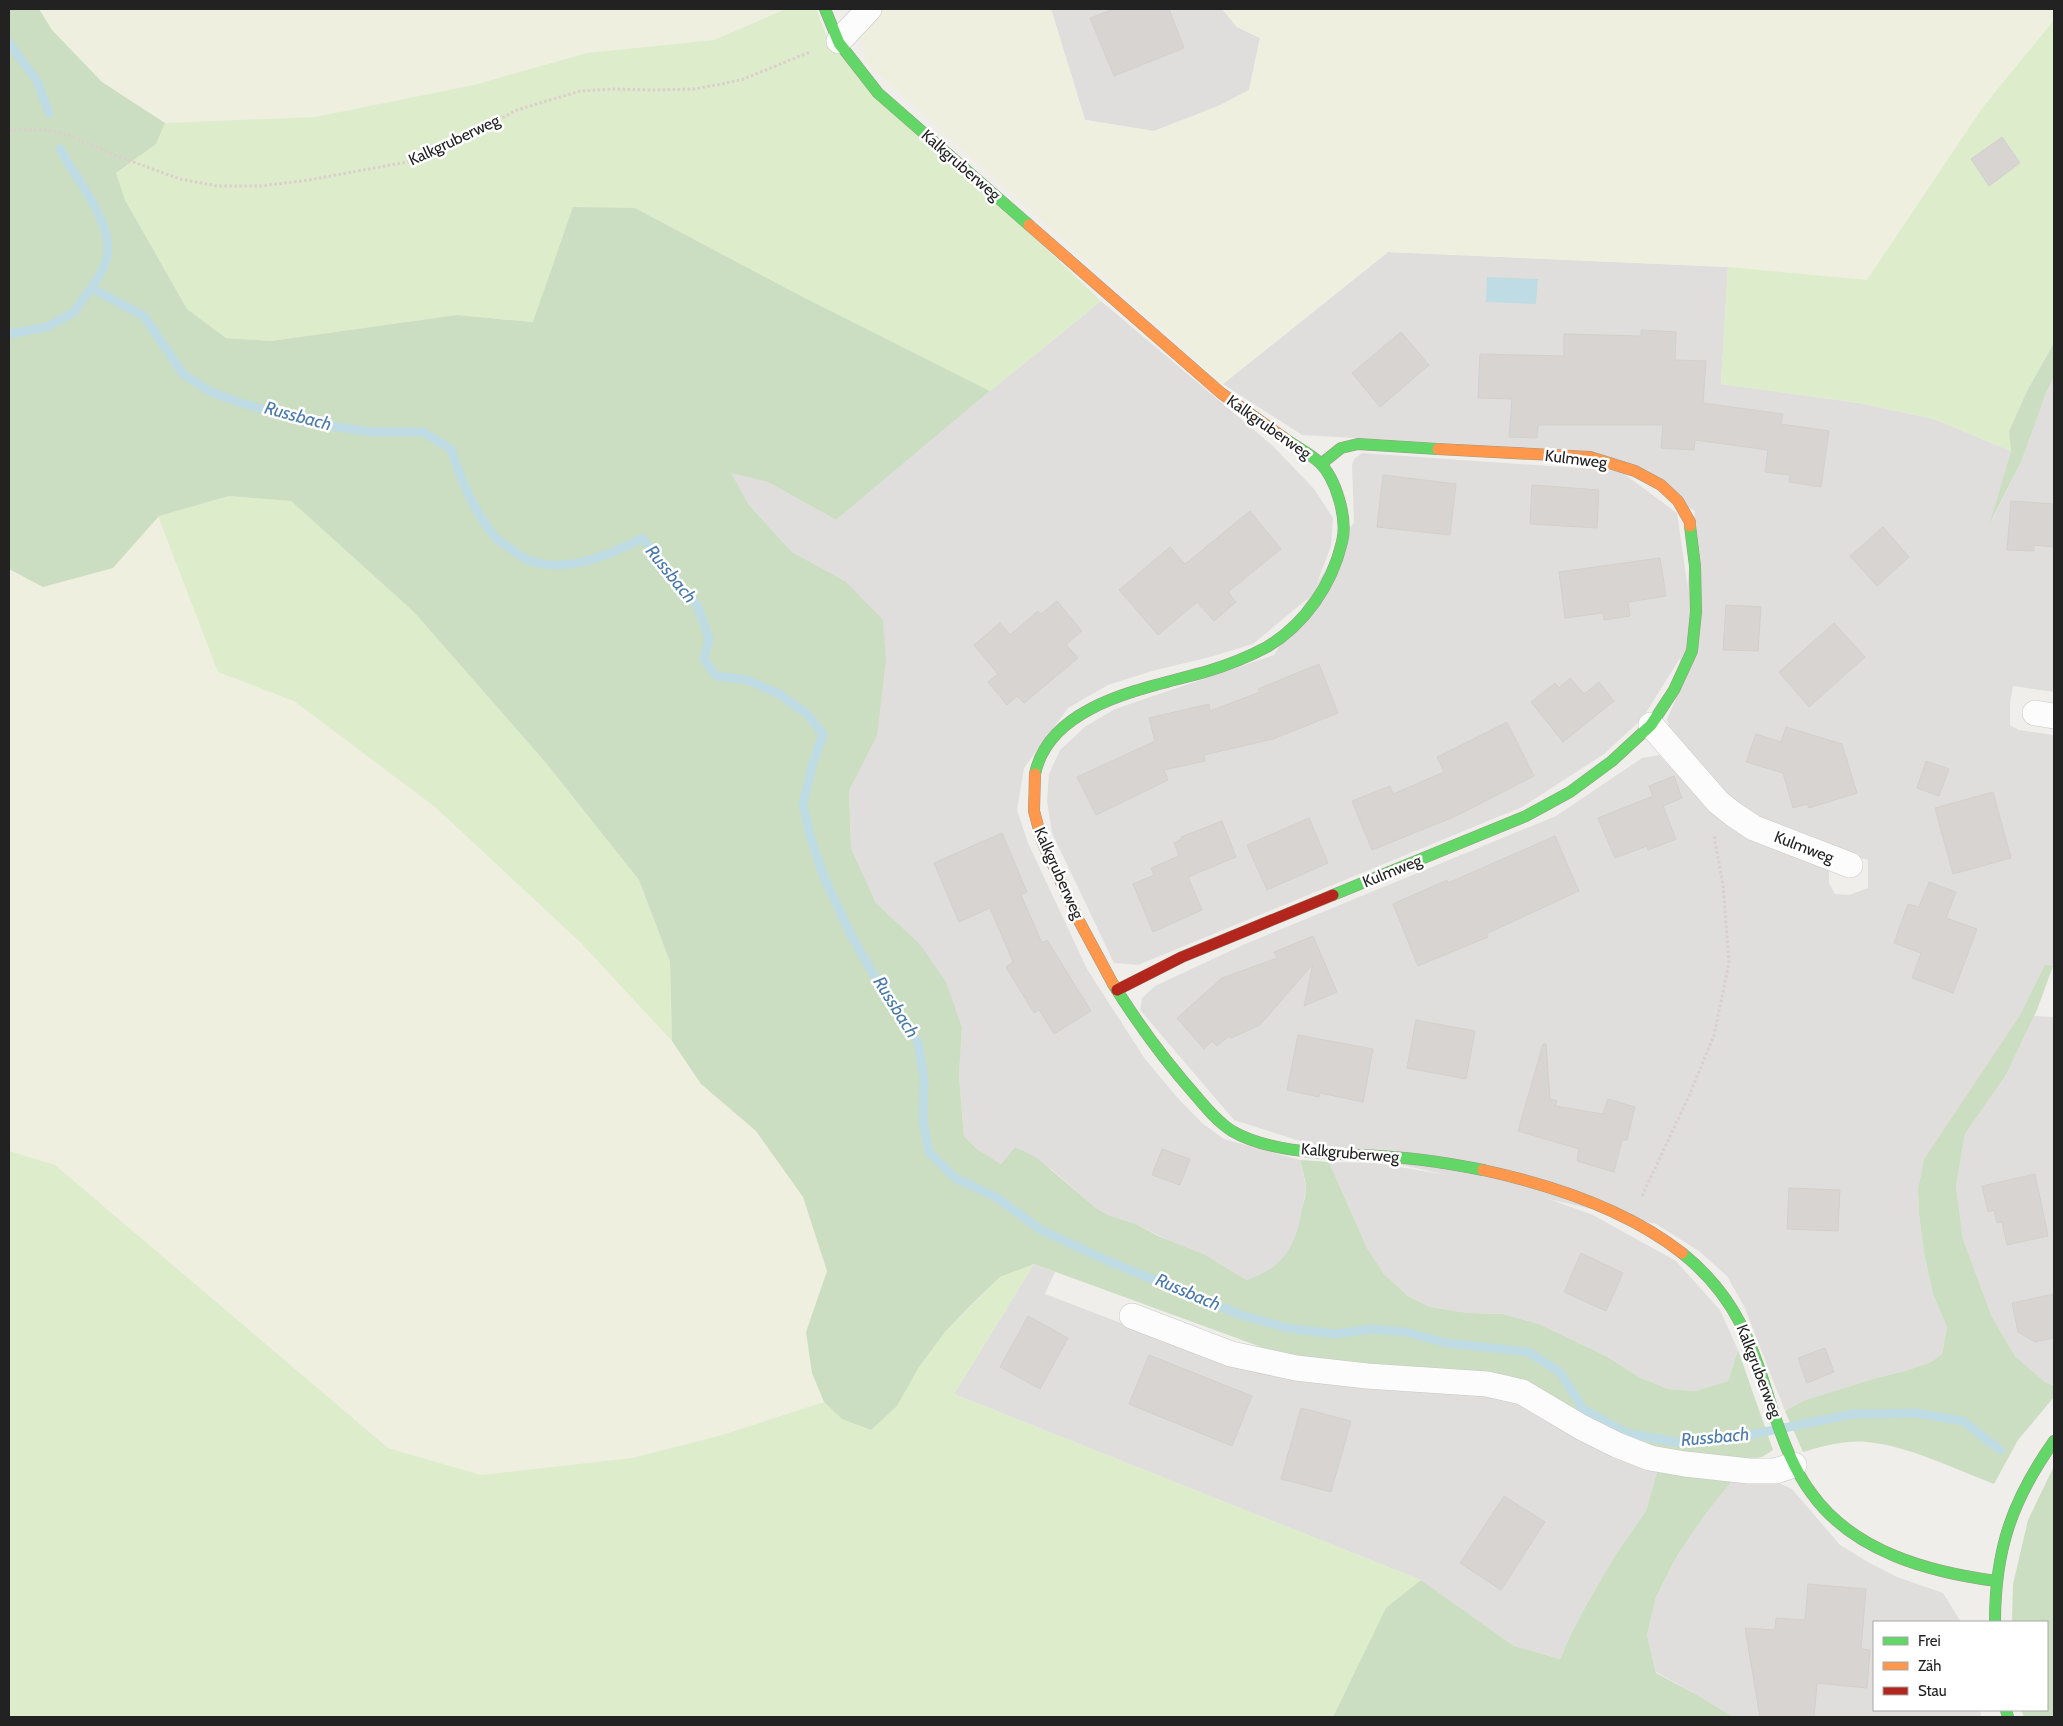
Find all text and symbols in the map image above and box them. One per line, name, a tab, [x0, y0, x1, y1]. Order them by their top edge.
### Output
street label: Kalkgruberweg	[405, 110, 504, 169]
street label: Kalkgruberweg	[918, 125, 1005, 205]
street label: Kalkgruberweg	[1223, 391, 1316, 464]
water label: Russbach	[262, 397, 334, 435]
street label: Kulmweg	[1544, 446, 1609, 472]
water label: Russbach	[641, 540, 701, 608]
street label: Kalkgruberweg	[1030, 824, 1088, 923]
street label: Kulmweg	[1771, 827, 1837, 867]
street label: Kulmweg	[1360, 850, 1425, 892]
water label: Russbach	[869, 972, 923, 1042]
street label: Kalkgruberweg	[1300, 1139, 1401, 1167]
water label: Russbach	[1152, 1268, 1224, 1316]
street label: Kalkgruberweg	[1732, 1322, 1786, 1421]
water label: Russbach	[1680, 1423, 1750, 1451]
legend	[1873, 1621, 2048, 1711]
text: Frei	[1918, 1632, 1941, 1650]
text: Zäh	[1918, 1657, 1941, 1675]
text: Stau	[1918, 1682, 1947, 1700]

